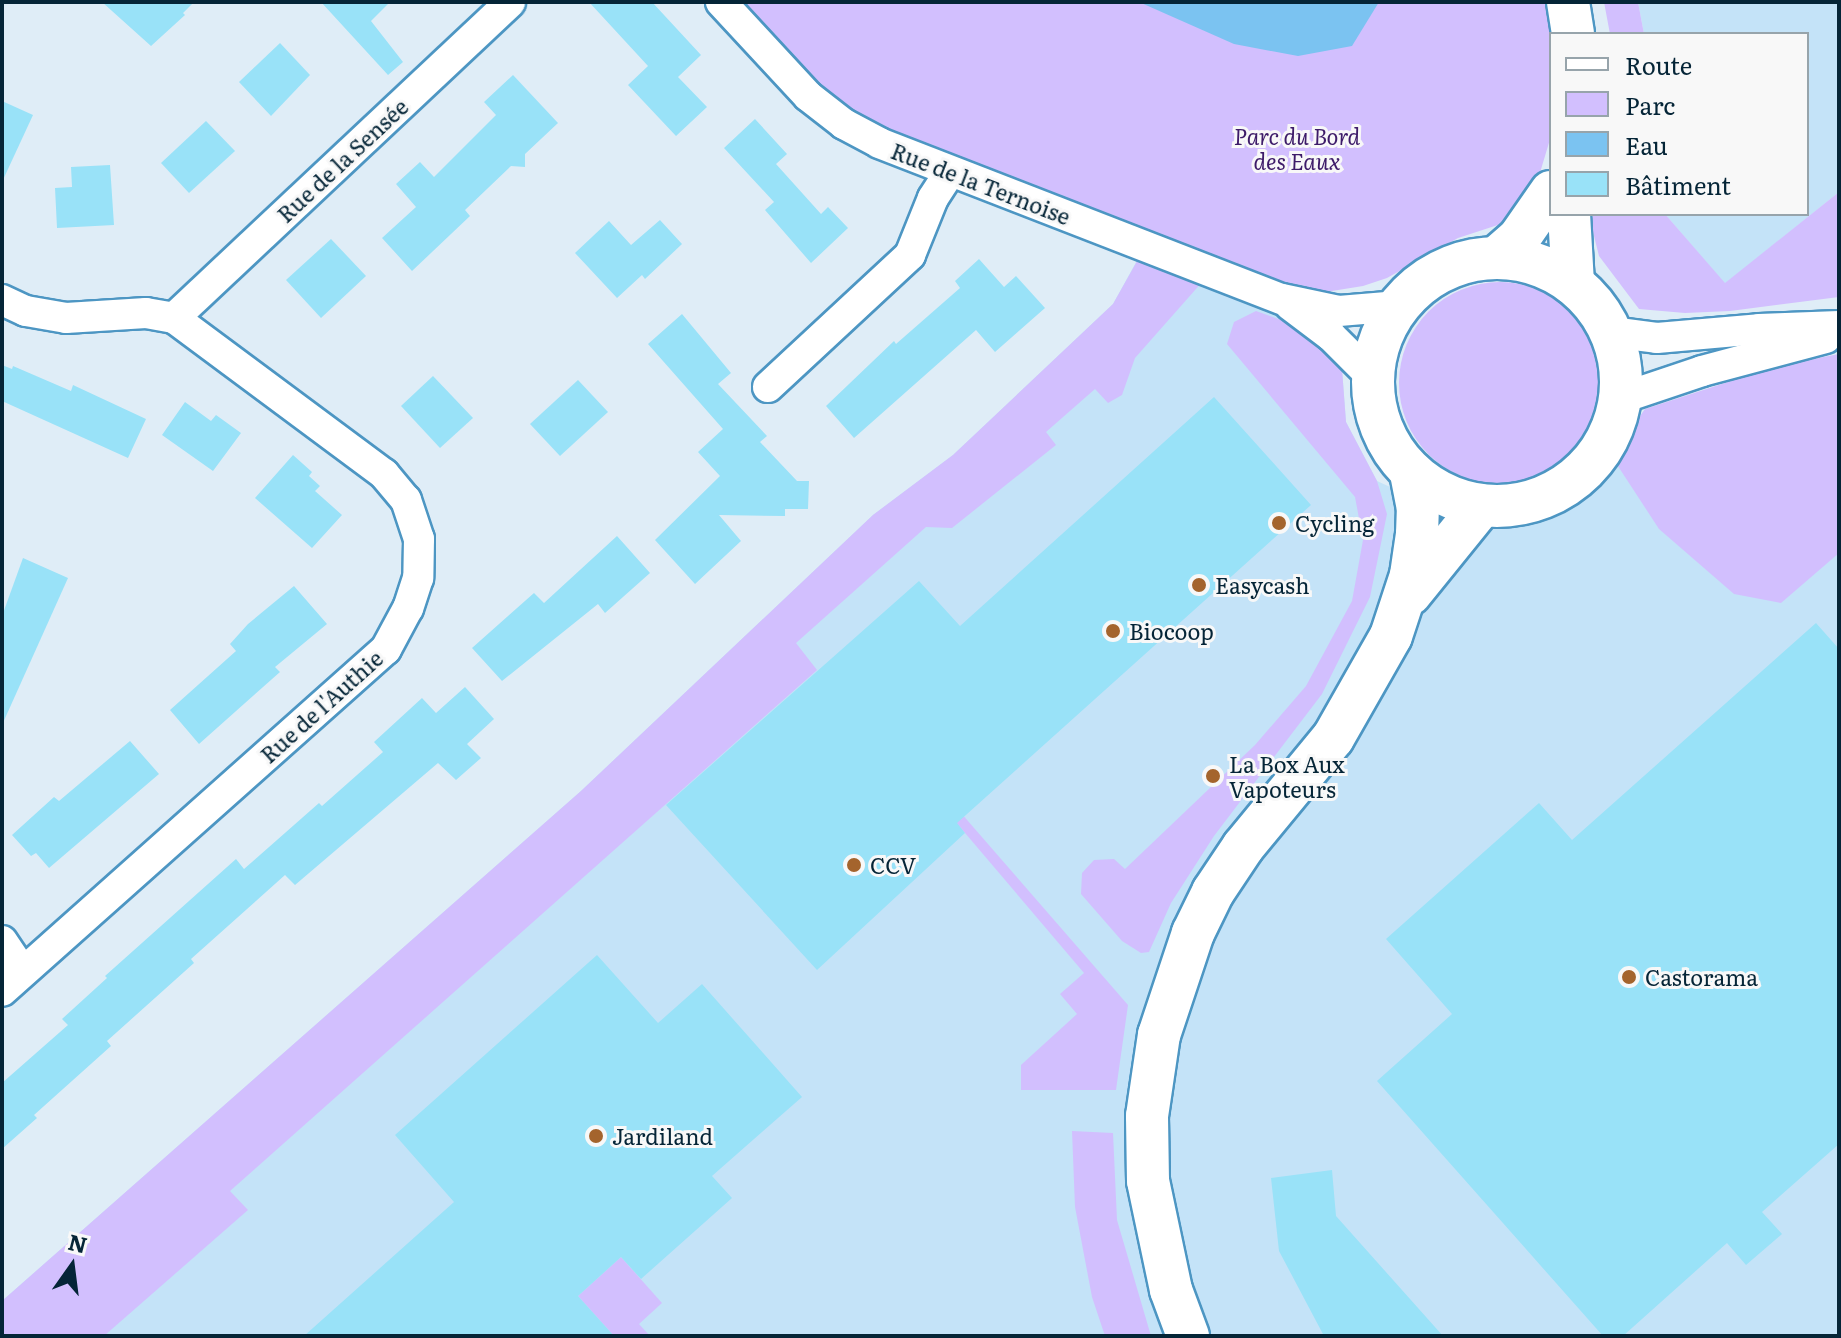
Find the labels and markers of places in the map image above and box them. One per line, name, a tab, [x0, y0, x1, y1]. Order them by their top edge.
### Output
place label: Cycling	[1295, 510, 1375, 536]
marker: Cycling	[1270, 514, 1288, 532]
place label: Easycash	[1215, 572, 1310, 598]
marker: Easycash	[1190, 576, 1208, 594]
place label: Biocoop	[1129, 618, 1214, 644]
marker: Biocoop	[1104, 622, 1122, 640]
place label: La Box Aux Vapoteurs	[1229, 750, 1345, 802]
marker: La Box Aux Vapoteurs	[1204, 767, 1222, 785]
place label: CCV	[870, 852, 916, 878]
marker: CCV	[845, 856, 863, 874]
place label: Castorama	[1645, 964, 1758, 990]
marker: Castorama	[1620, 968, 1638, 986]
place label: Jardiland	[612, 1123, 713, 1149]
marker: Jardiland	[587, 1127, 605, 1145]

